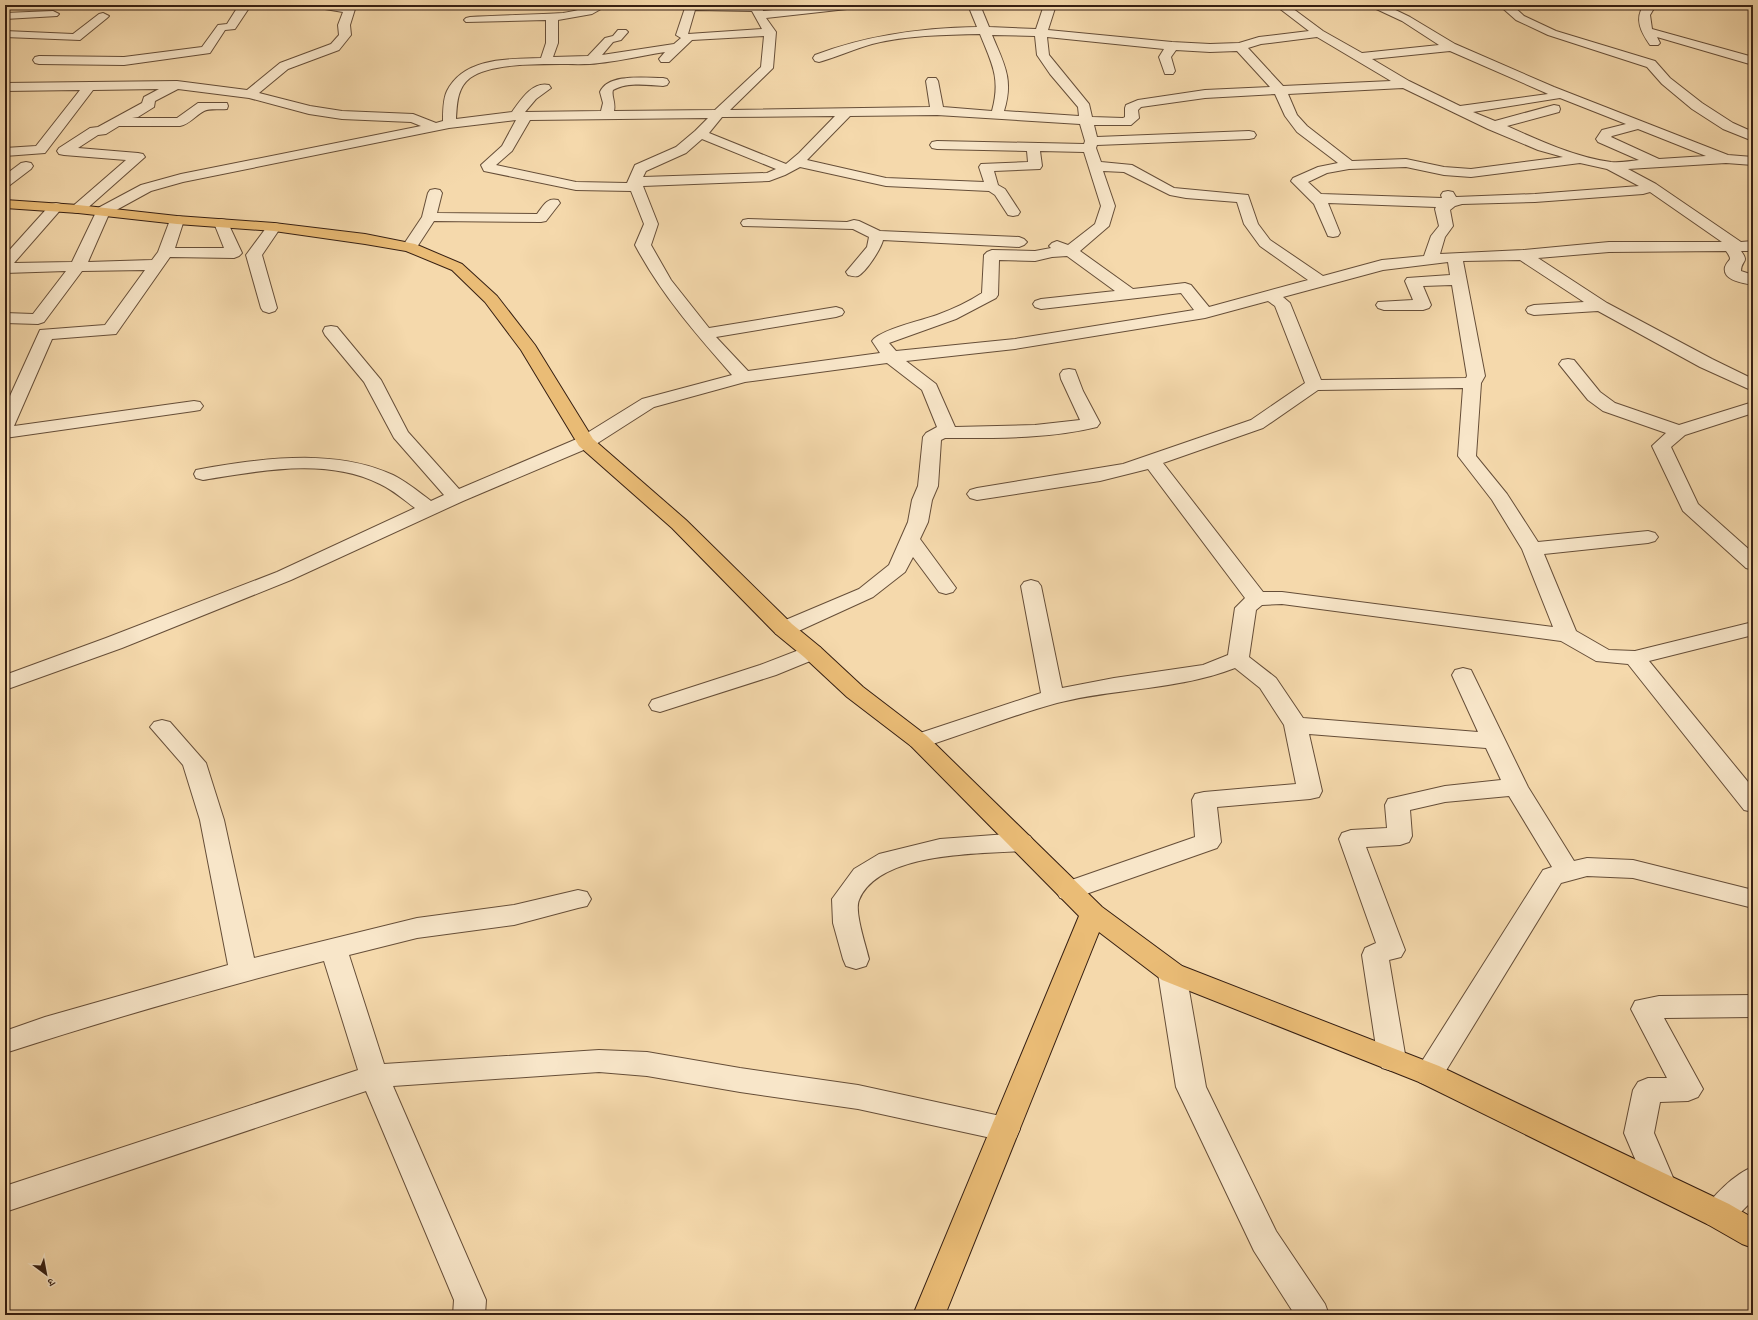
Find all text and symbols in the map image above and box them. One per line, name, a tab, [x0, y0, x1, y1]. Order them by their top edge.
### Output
north arrow	[26, 1254, 66, 1294]
text: उ	[44, 1275, 58, 1290]

